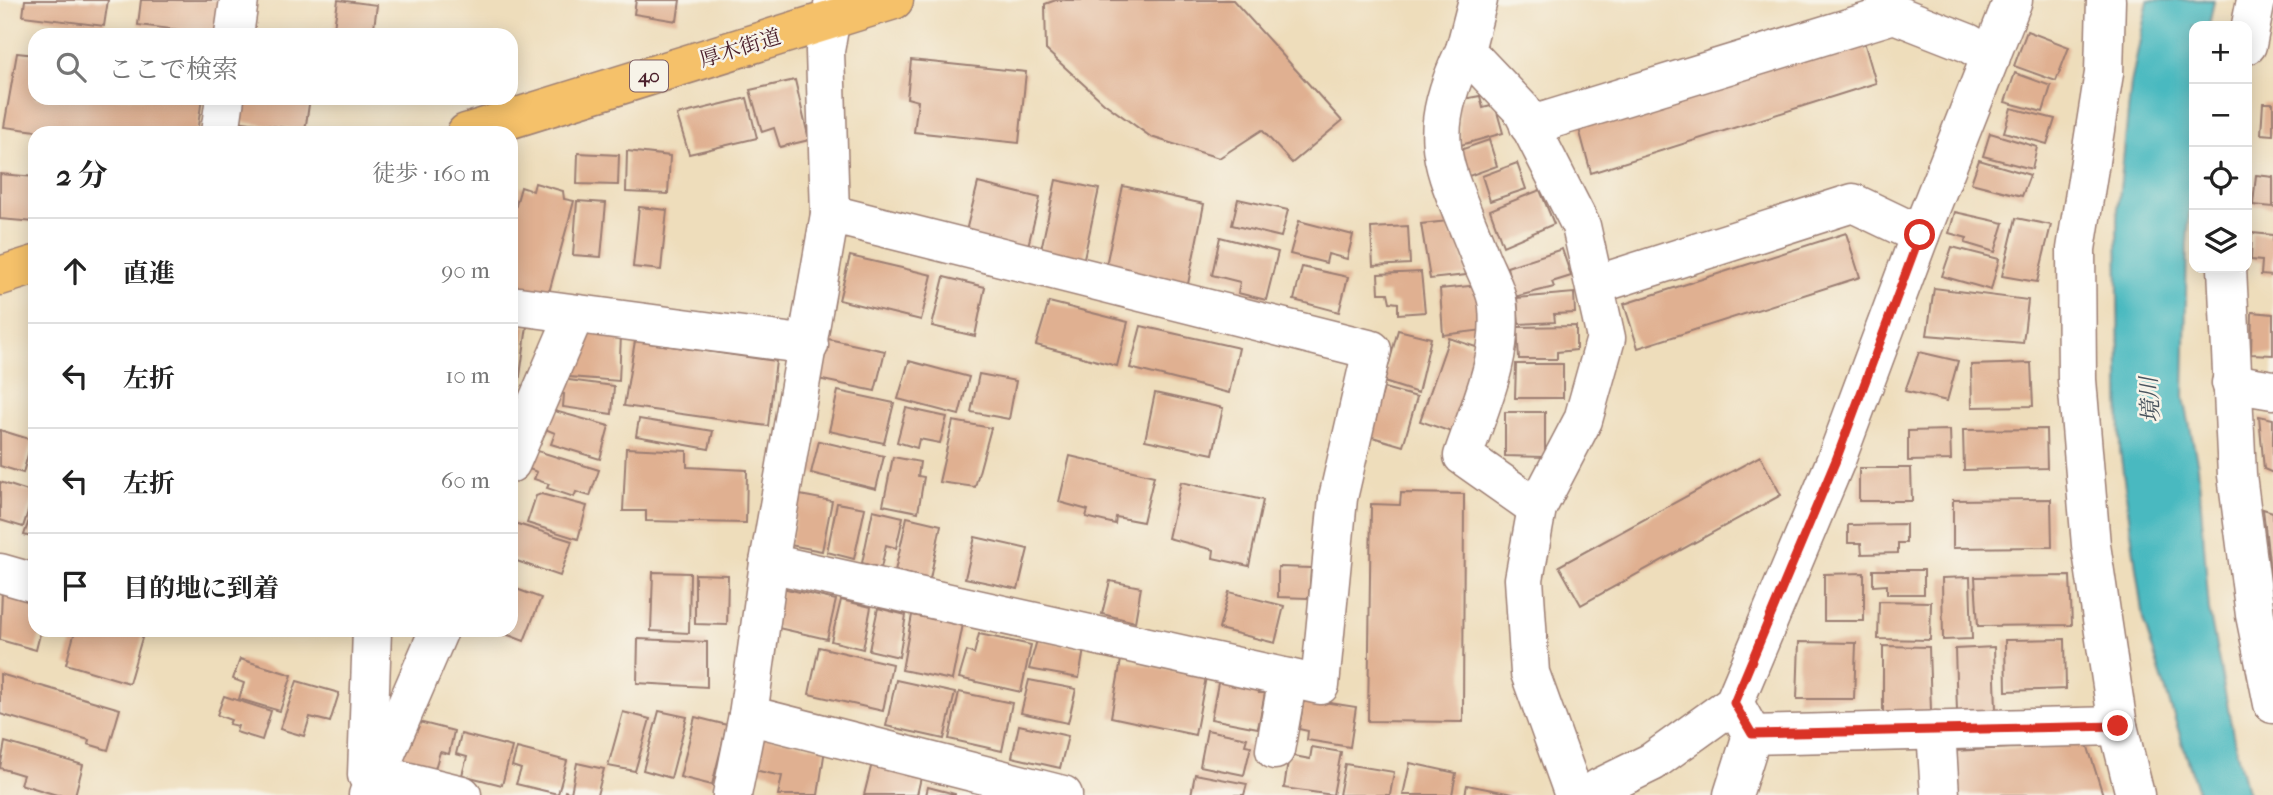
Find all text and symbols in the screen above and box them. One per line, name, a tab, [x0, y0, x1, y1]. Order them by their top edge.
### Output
map controls	[2189, 21, 2252, 273]
button: +	[2189, 21, 2252, 84]
street label: 厚木街道	[696, 24, 784, 72]
search box	[28, 28, 518, 105]
icon: search	[52, 48, 90, 86]
text: ここで検索	[108, 54, 238, 85]
road number: 40	[630, 60, 668, 92]
button: −	[2189, 84, 2252, 147]
button: locate	[2189, 147, 2252, 210]
text: 2 分	[56, 158, 108, 193]
text: 徒歩 · 160 m	[372, 160, 490, 187]
button: layers	[2189, 210, 2252, 273]
route start	[1904, 219, 1935, 250]
icon: ahead	[56, 252, 94, 290]
text: 90 m	[441, 257, 490, 284]
text: 直進	[123, 258, 175, 289]
icon: left	[56, 357, 94, 395]
text: 10 m	[445, 362, 490, 389]
text: 左折	[123, 363, 175, 394]
water label: 境川	[2135, 373, 2165, 424]
icon: left	[56, 462, 94, 500]
text: 60 m	[441, 467, 490, 494]
text: 左折	[123, 468, 175, 499]
icon: arrive	[56, 567, 94, 605]
text: 目的地に到着	[123, 573, 279, 604]
route end	[2102, 710, 2133, 741]

